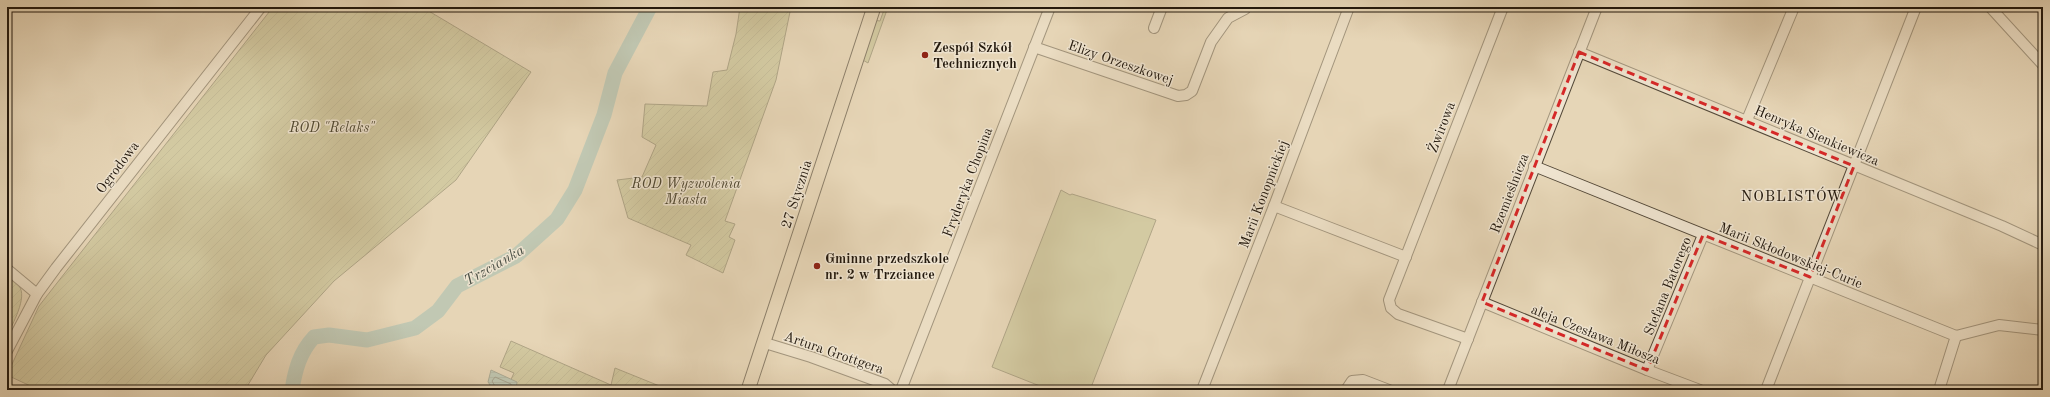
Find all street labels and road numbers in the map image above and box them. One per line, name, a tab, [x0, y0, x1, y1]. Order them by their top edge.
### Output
street label: Elizy Orzeszkowej	[1066, 38, 1175, 88]
street label: Żwirowa	[1423, 99, 1458, 155]
street label: Henryka Sienkiewicza	[1752, 103, 1881, 169]
street label: Fryderyka Chopina	[941, 125, 995, 239]
street label: Marii Konopnickiej	[1237, 138, 1291, 250]
street label: Ogrodowa	[94, 139, 142, 196]
street label: Rzemieślnicza	[1488, 151, 1532, 235]
street label: 27 Stycznia	[779, 158, 815, 230]
street label: Marii Skłodowskiej-Curie	[1717, 221, 1864, 291]
street label: Stefana Batorego	[1642, 235, 1694, 338]
street label: aleja Czesława Miłosza	[1529, 303, 1662, 367]
street label: Artura Grottgera	[782, 329, 885, 377]

